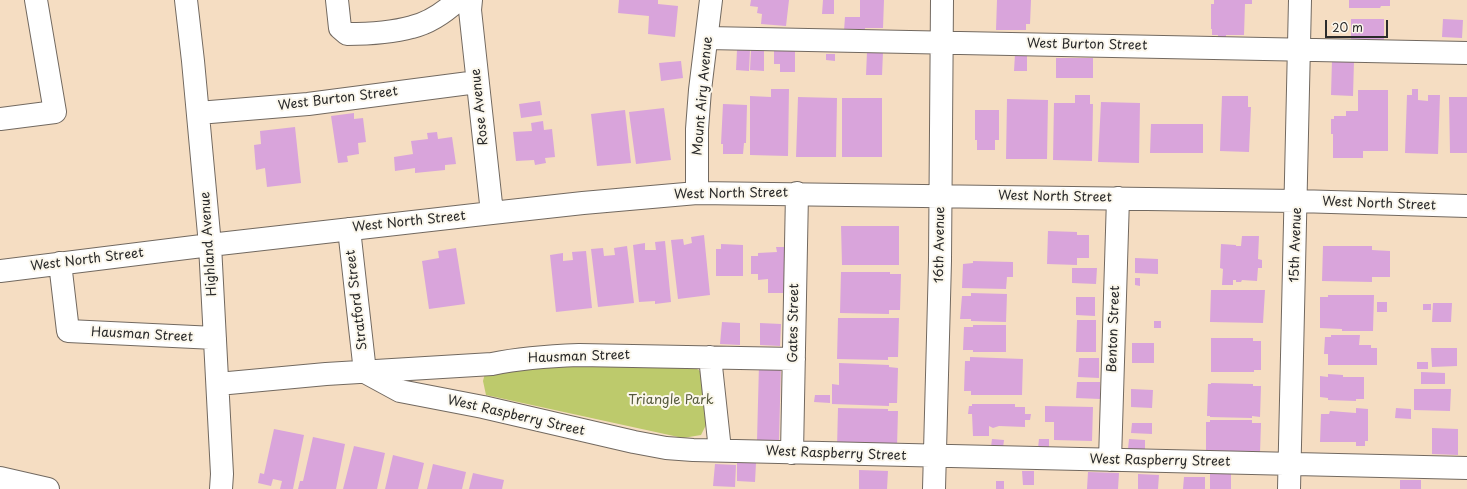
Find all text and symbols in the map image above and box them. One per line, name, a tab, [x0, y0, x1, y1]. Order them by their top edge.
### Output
scale bar	[1327, 12, 1390, 38]
text: 20 m	[1332, 18, 1363, 36]
street label: Mount Airy Avenue	[690, 36, 716, 156]
street label: West Burton Street	[1027, 36, 1147, 54]
street label: Rose Avenue	[468, 68, 492, 146]
street label: West Burton Street	[277, 84, 399, 114]
street label: West North Street	[674, 185, 788, 203]
street label: West North Street	[998, 188, 1112, 206]
street label: Highland Avenue	[198, 191, 220, 297]
street label: West North Street	[1322, 194, 1436, 214]
street label: 16th Avenue	[932, 207, 948, 283]
street label: 15th Avenue	[1287, 207, 1305, 283]
street label: West North Street	[352, 208, 466, 236]
street label: West North Street	[30, 245, 144, 275]
street label: Stratford Street	[343, 249, 371, 351]
street label: Gates Street	[786, 283, 802, 363]
street label: Benton Street	[1105, 285, 1123, 373]
street label: Hausman Street	[91, 325, 193, 345]
street label: Hausman Street	[528, 347, 630, 367]
park label: Triangle Park	[628, 392, 714, 408]
street label: West Raspberry Street	[446, 393, 586, 439]
street label: West Raspberry Street	[765, 444, 907, 464]
street label: West Raspberry Street	[1090, 452, 1230, 470]

